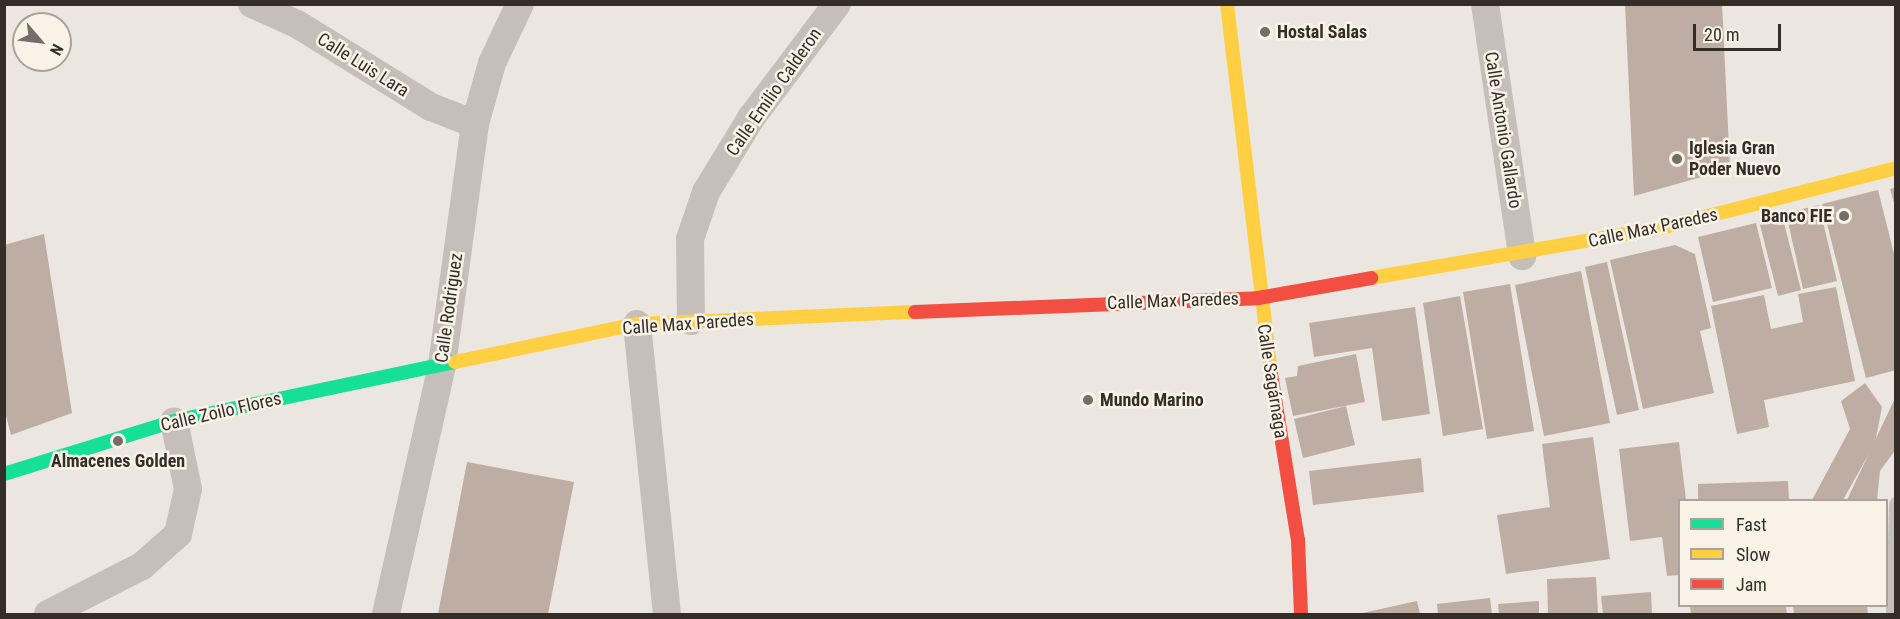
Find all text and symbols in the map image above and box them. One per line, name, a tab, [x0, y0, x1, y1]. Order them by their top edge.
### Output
north arrow	[12, 12, 72, 72]
scale bar	[1696, 12, 1784, 50]
place label: Hostal Salas	[1277, 21, 1367, 43]
street label: Calle Emilio Calderon	[722, 24, 826, 160]
text: 20 m	[1704, 24, 1739, 45]
marker: Hostal Salas	[1258, 25, 1272, 39]
street label: Calle Luis Lara	[313, 28, 413, 102]
text: N	[46, 41, 67, 59]
street label: Calle Antonio Gallardo	[1480, 50, 1526, 210]
place label: Iglesia Gran Poder Nuevo	[1689, 138, 1781, 180]
marker: Iglesia Gran Poder Nuevo	[1670, 152, 1684, 166]
street label: Calle Max Paredes	[1586, 204, 1720, 252]
place label: Banco FIE	[1761, 205, 1832, 227]
marker: Banco FIE	[1837, 209, 1851, 223]
street label: Calle Rodriguez	[431, 252, 467, 364]
street label: Calle Max Paredes	[1107, 288, 1239, 314]
street label: Calle Max Paredes	[622, 309, 754, 339]
street label: Calle Sagárnaga	[1252, 322, 1292, 440]
street label: Calle Zoilo Flores	[159, 388, 283, 436]
place label: Mundo Marino	[1100, 389, 1204, 411]
marker: Mundo Marino	[1081, 393, 1095, 407]
marker: Almacenes Golden	[111, 434, 125, 448]
place label: Almacenes Golden	[51, 450, 185, 472]
legend	[1678, 499, 1888, 607]
text: Fast	[1736, 514, 1767, 535]
text: Slow	[1736, 544, 1770, 565]
text: Jam	[1736, 574, 1767, 595]

